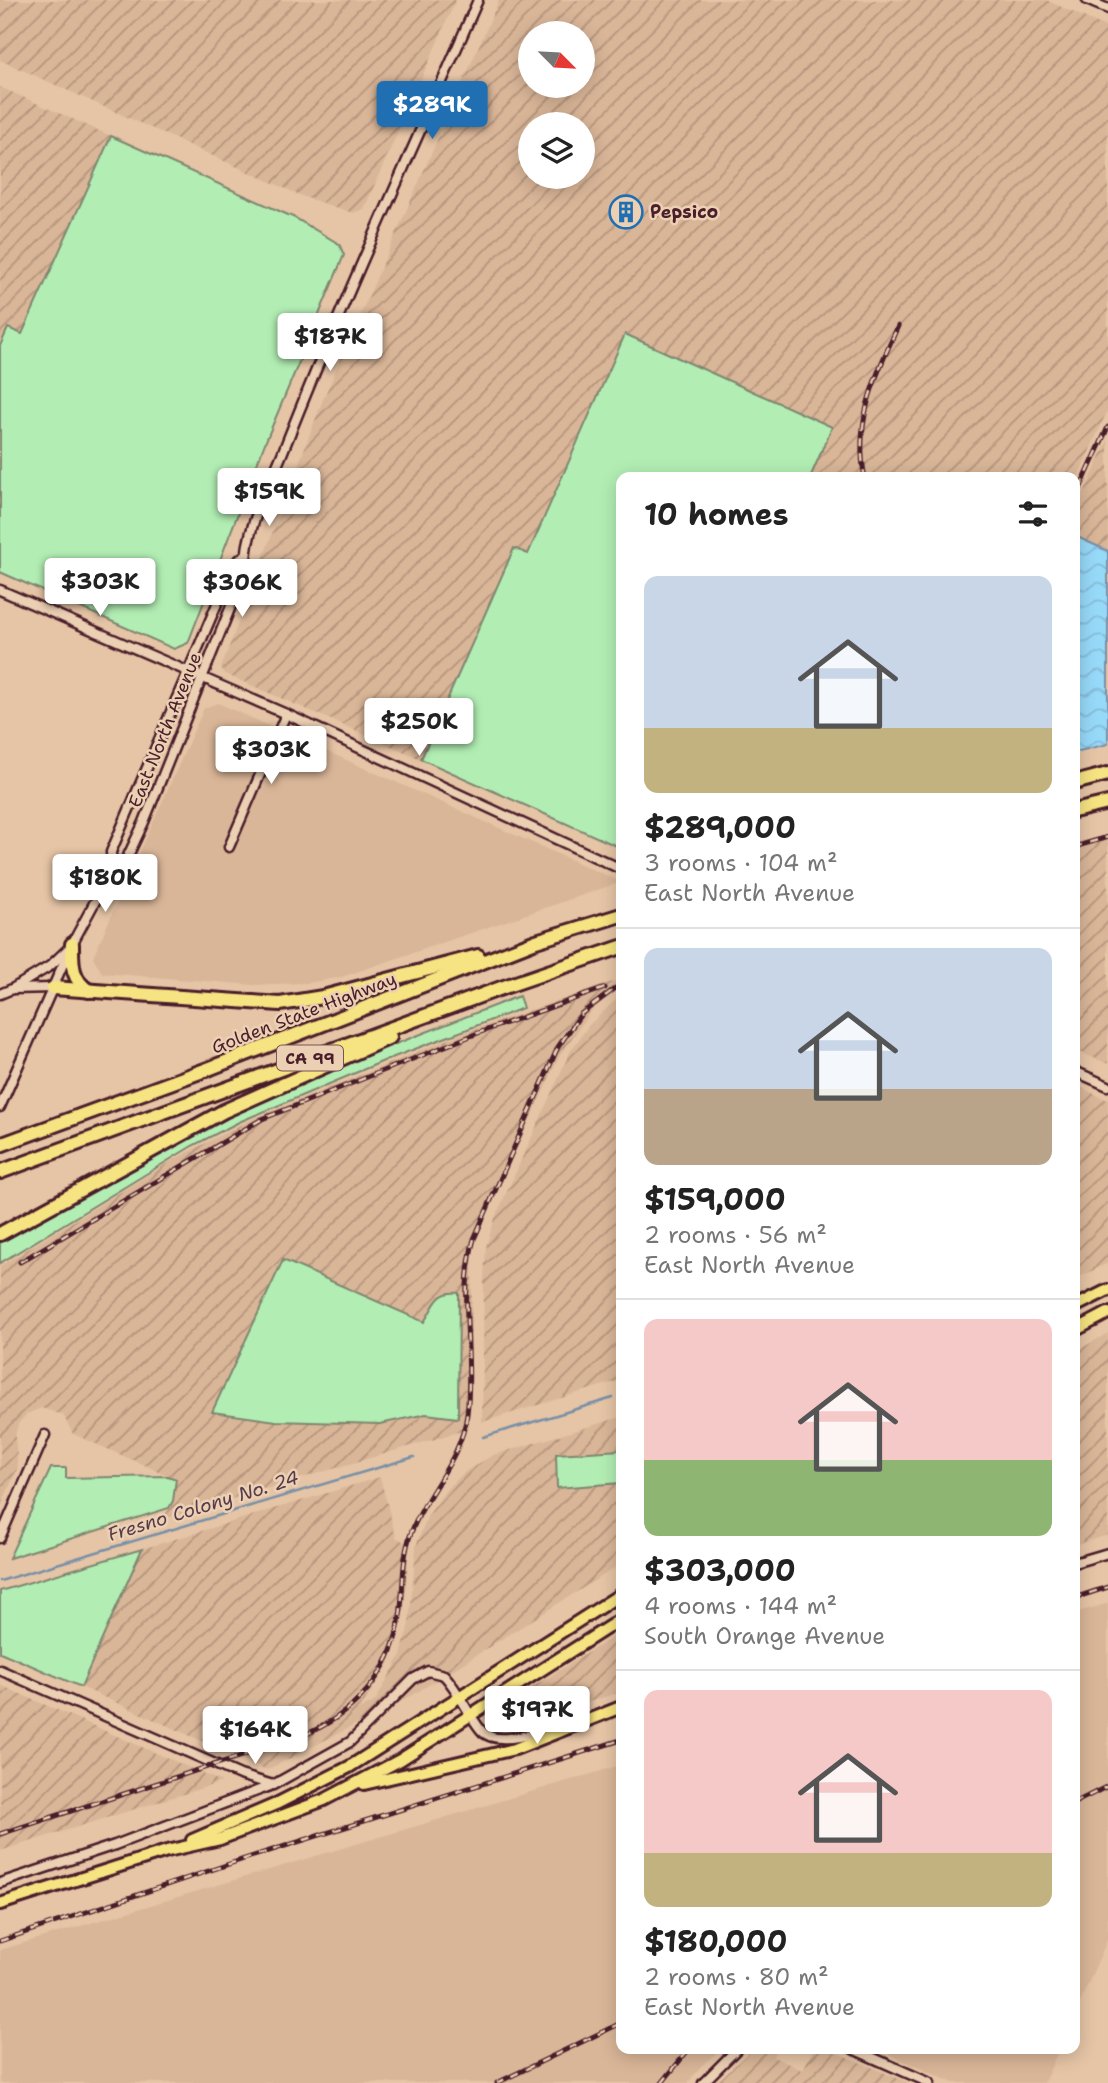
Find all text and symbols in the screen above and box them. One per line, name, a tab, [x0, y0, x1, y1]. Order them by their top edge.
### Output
north arrow	[518, 21, 595, 98]
map controls	[518, 21, 595, 189]
pin: $289K	[383, 82, 481, 141]
text: $289K	[393, 89, 471, 119]
button: layers	[518, 112, 595, 189]
building icon: Pepsico	[607, 193, 645, 231]
place label: Pepsico	[650, 200, 718, 224]
pin: $187K	[281, 314, 379, 373]
text: $187K	[294, 321, 366, 351]
pin: $159K	[220, 468, 318, 528]
text: $159K	[233, 476, 305, 506]
text: 10 homes	[644, 494, 789, 535]
icon: filters	[1014, 495, 1052, 533]
pin: $303K	[51, 558, 149, 618]
pin: $306K	[193, 560, 291, 619]
text: $303K	[61, 566, 139, 596]
text: $306K	[202, 567, 282, 597]
icon: home	[785, 621, 911, 747]
street label: East North Avenue	[123, 649, 207, 811]
pin: $250K	[370, 698, 468, 758]
text: $250K	[380, 706, 458, 736]
pin: $303K	[222, 726, 320, 786]
text: $303K	[232, 734, 310, 764]
text: $289,000	[644, 807, 796, 848]
text: 3 rooms · 104 m²	[644, 848, 837, 878]
pin: $180K	[56, 855, 154, 914]
text: $180K	[68, 862, 142, 892]
text: East North Avenue	[644, 878, 855, 908]
street label: Golden State Highway	[208, 967, 400, 1059]
icon: home	[785, 993, 911, 1119]
road number: CA 99	[277, 1046, 343, 1070]
text: $159,000	[644, 1179, 786, 1220]
text: 2 rooms · 56 m²	[644, 1220, 827, 1250]
text: East North Avenue	[644, 1250, 855, 1280]
icon: home	[785, 1364, 911, 1490]
water label: Fresno Colony No. 24	[104, 1465, 302, 1547]
text: $303,000	[644, 1550, 796, 1591]
text: 4 rooms · 144 m²	[644, 1591, 837, 1621]
text: South Orange Avenue	[644, 1621, 885, 1651]
pin: $197K	[488, 1686, 586, 1746]
text: $197K	[501, 1694, 573, 1724]
pin: $164K	[206, 1706, 304, 1766]
text: $164K	[219, 1714, 291, 1744]
icon: home	[785, 1735, 911, 1861]
text: $180,000	[644, 1921, 787, 1962]
text: 2 rooms · 80 m²	[644, 1962, 829, 1992]
text: East North Avenue	[644, 1992, 855, 2022]

